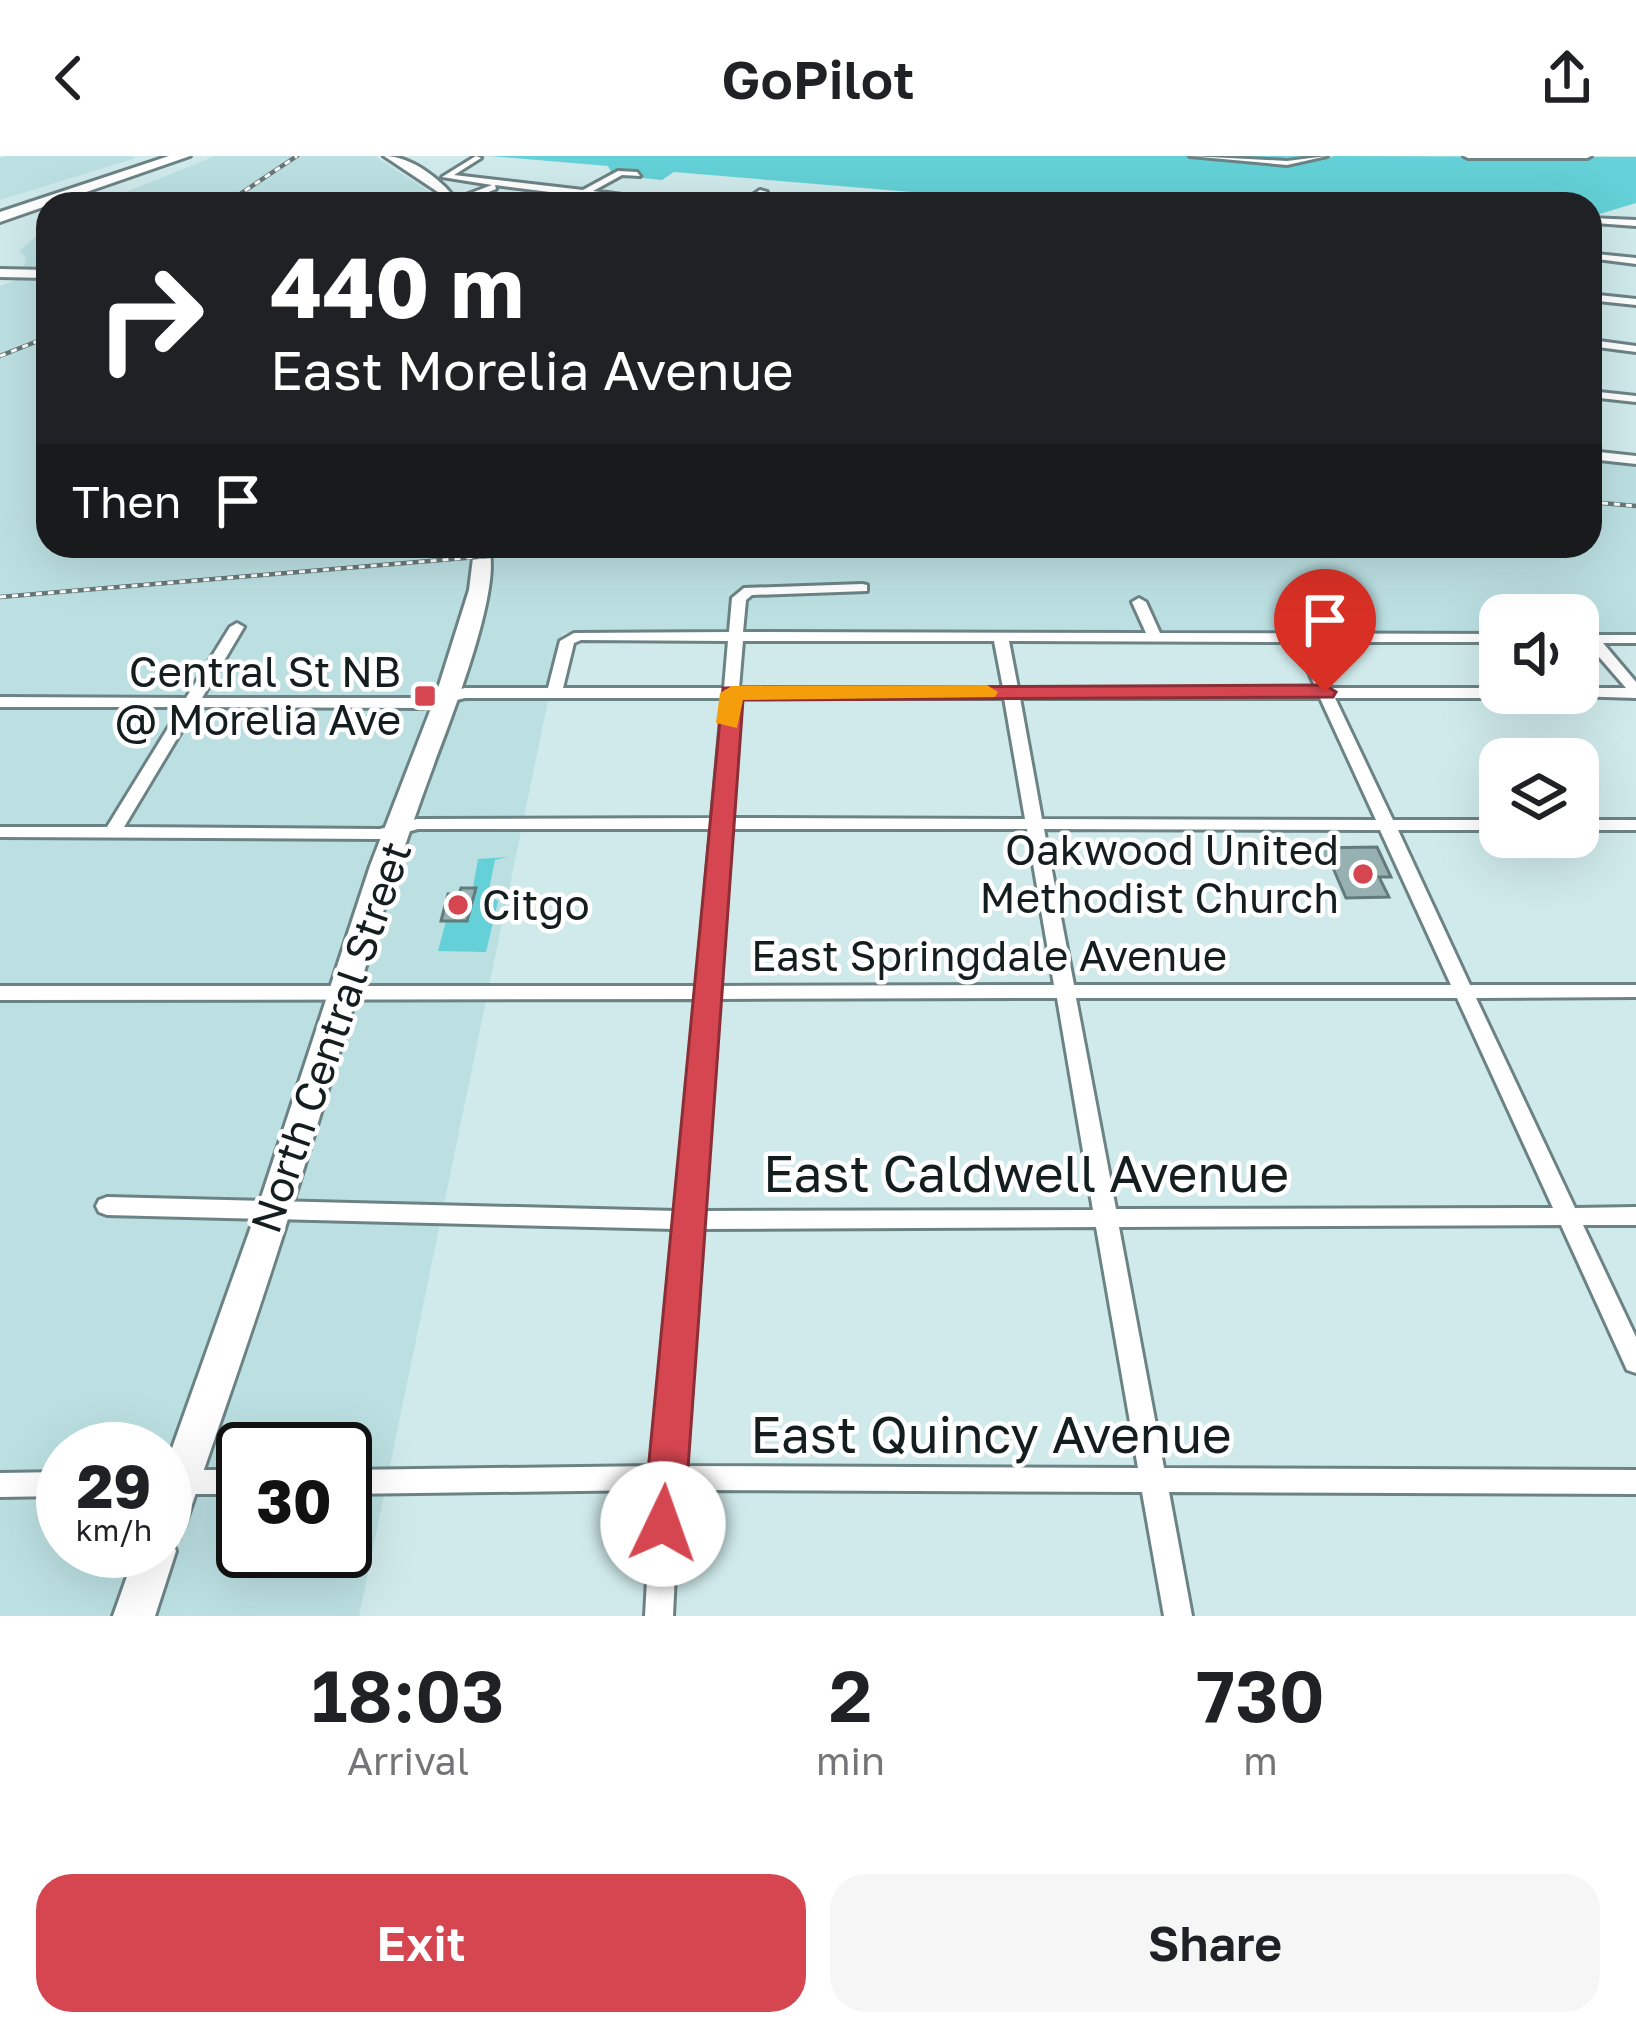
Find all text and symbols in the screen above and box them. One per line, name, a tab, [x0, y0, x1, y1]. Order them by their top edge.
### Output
icon: back	[36, 45, 102, 111]
icon: share	[1534, 45, 1600, 111]
text: GoPilot	[721, 46, 915, 111]
text: 440 m	[270, 236, 524, 336]
icon: right	[72, 240, 228, 396]
text: East Morelia Avenue	[270, 337, 794, 402]
icon: arrive	[205, 468, 271, 534]
text: Then	[72, 474, 181, 528]
pin	[1274, 569, 1376, 692]
icon: arrive	[1292, 587, 1358, 653]
map controls	[1479, 594, 1599, 858]
button: sound	[1479, 594, 1599, 714]
place label: Central St NB @ Morelia Ave	[114, 646, 401, 744]
marker: Central St NB @ Morelia Ave	[412, 683, 438, 709]
button: layers	[1479, 738, 1599, 858]
place label: Oakwood United Methodist Church	[980, 824, 1339, 922]
street label: North Central Street	[240, 834, 421, 1239]
marker: Oakwood United Methodist Church	[1350, 861, 1376, 887]
place label: Citgo	[482, 879, 590, 929]
marker: Citgo	[445, 892, 471, 918]
street label: East Springdale Avenue	[751, 930, 1227, 980]
street label: East Caldwell Avenue	[763, 1142, 1289, 1203]
street label: East Quincy Avenue	[750, 1403, 1232, 1464]
speed limit sign: 30	[216, 1422, 372, 1578]
text: 29	[77, 1449, 151, 1521]
position arrow	[600, 1461, 726, 1587]
text: km/h	[76, 1512, 152, 1548]
text: 18:03	[311, 1651, 505, 1738]
text: 2	[829, 1651, 872, 1738]
text: 730	[1196, 1651, 1325, 1738]
text: Arrival	[347, 1737, 469, 1784]
text: min	[816, 1737, 885, 1784]
text: m	[1243, 1737, 1278, 1784]
button: Exit	[36, 1874, 806, 2012]
button: Share	[830, 1874, 1600, 2012]

